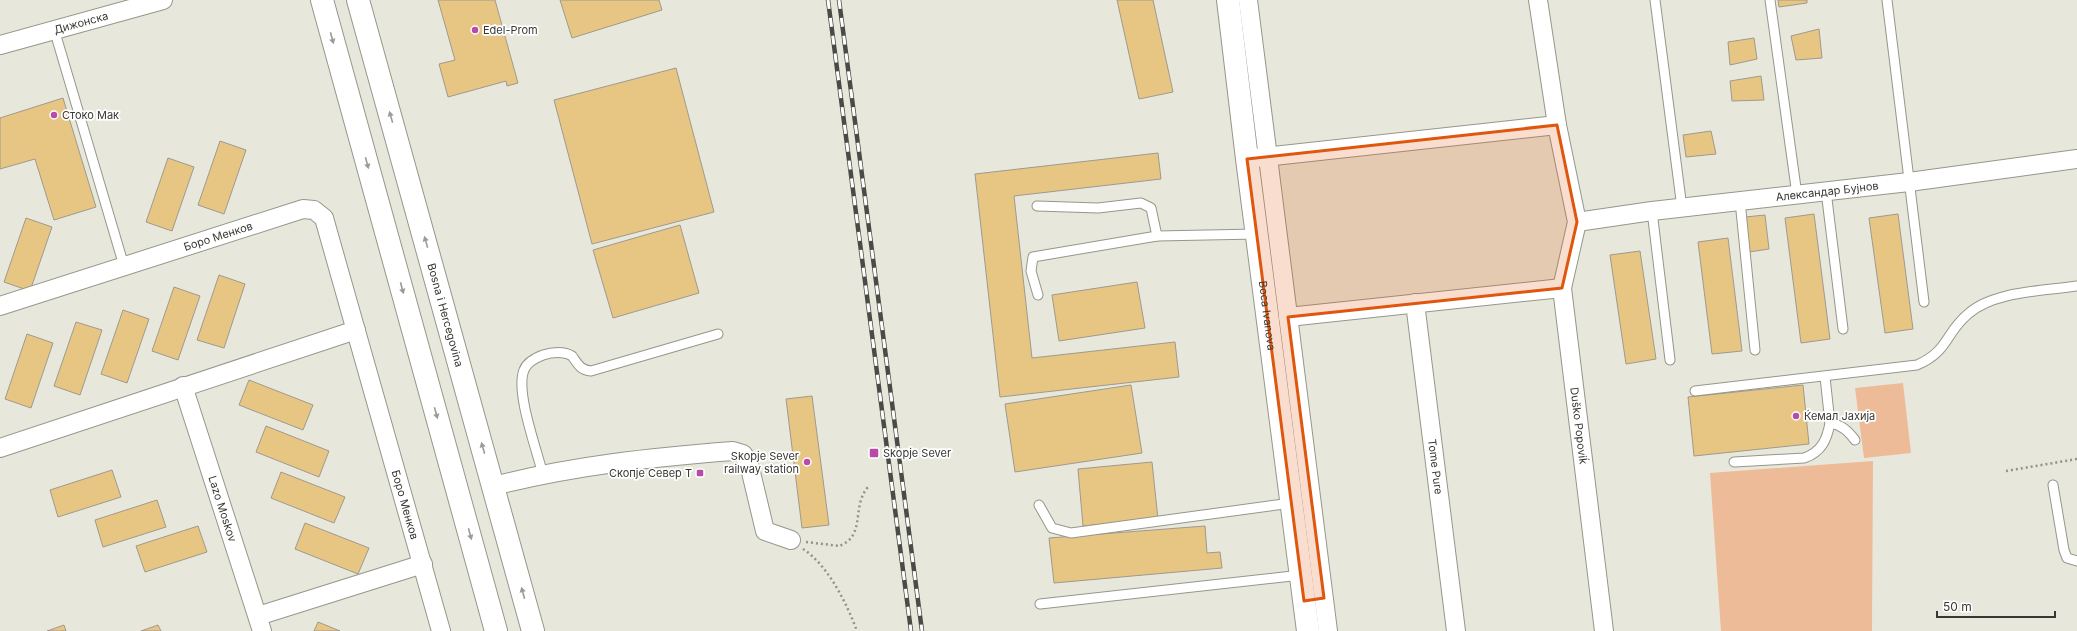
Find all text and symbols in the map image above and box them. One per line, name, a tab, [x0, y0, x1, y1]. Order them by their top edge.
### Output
street label: Дижонска	[52, 8, 110, 37]
place label: Edel-Prom	[483, 23, 538, 37]
marker: Edel-Prom	[470, 25, 480, 35]
one-way arrow	[329, 32, 335, 44]
place label: Стоко Мак	[62, 108, 119, 122]
marker: Стоко Мак	[49, 110, 59, 120]
one-way arrow	[388, 111, 394, 123]
one-way arrow	[364, 157, 370, 169]
street label: Александар Бујнов	[1775, 178, 1879, 204]
street label: Боро Менков	[182, 219, 254, 254]
one-way arrow	[423, 236, 429, 248]
street label: Bosna i Hercegovina	[424, 262, 466, 369]
street label: Boca Ivanova	[1256, 280, 1279, 351]
one-way arrow	[399, 282, 405, 294]
street label: Duško Popoviḱ	[1567, 387, 1591, 465]
one-way arrow	[433, 408, 439, 420]
place label: Ќемал Јахија	[1804, 409, 1875, 423]
marker: Ќемал Јахија	[1791, 411, 1801, 421]
street label: Tome Pure	[1425, 438, 1446, 495]
one-way arrow	[480, 442, 486, 455]
place label: Skopje Sever	[883, 446, 951, 460]
marker: Skopje Sever	[868, 447, 880, 459]
place label: Skopje Sever railway station	[724, 449, 799, 476]
marker: Skopje Sever railway station	[802, 457, 812, 467]
place label: Скопје Север Т	[609, 466, 692, 480]
street label: Боро Менков	[389, 468, 422, 541]
marker: Скопје Север Т	[695, 468, 705, 478]
street label: Lazo Moskov	[205, 474, 240, 544]
one-way arrow	[467, 528, 473, 540]
one-way arrow	[520, 587, 526, 599]
scale bar	[1937, 593, 2055, 619]
text: 50 m	[1943, 599, 1972, 614]

